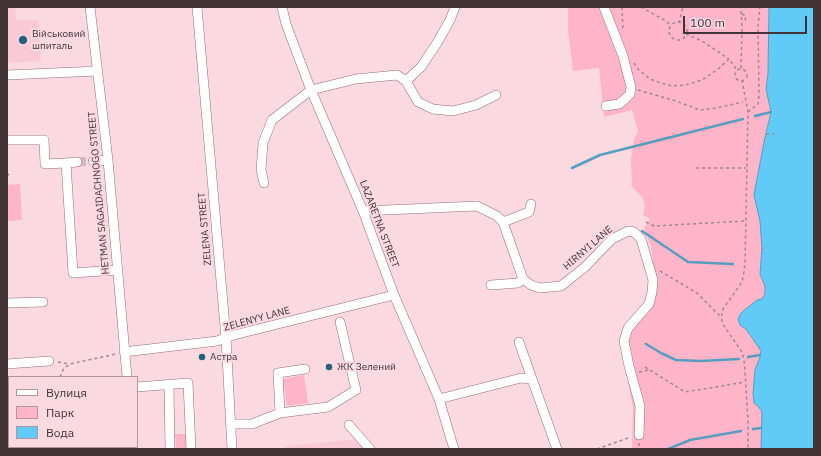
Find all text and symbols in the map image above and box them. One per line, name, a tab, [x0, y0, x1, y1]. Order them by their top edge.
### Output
scale bar	[685, 8, 809, 34]
text: 100 m	[690, 15, 725, 30]
place label: Військовий шпиталь	[32, 28, 85, 52]
marker: Військовий шпиталь	[17, 34, 29, 46]
street label: HETMAN SAGAIDACHNOGO STREET	[86, 111, 112, 275]
street label: LAZARETNA STREET	[357, 179, 401, 269]
street label: ZELENA STREET	[196, 192, 214, 266]
street label: HIRNYI LANE	[561, 223, 615, 273]
street label: ZELENYY LANE	[222, 304, 292, 334]
place label: Астра	[210, 351, 237, 363]
marker: Астра	[197, 352, 207, 362]
place label: ЖК Зелений	[337, 361, 396, 373]
marker: ЖК Зелений	[324, 362, 334, 372]
legend	[8, 376, 138, 448]
text: Вулиця	[46, 385, 87, 400]
text: Парк	[46, 405, 74, 420]
text: Вода	[46, 425, 74, 440]

